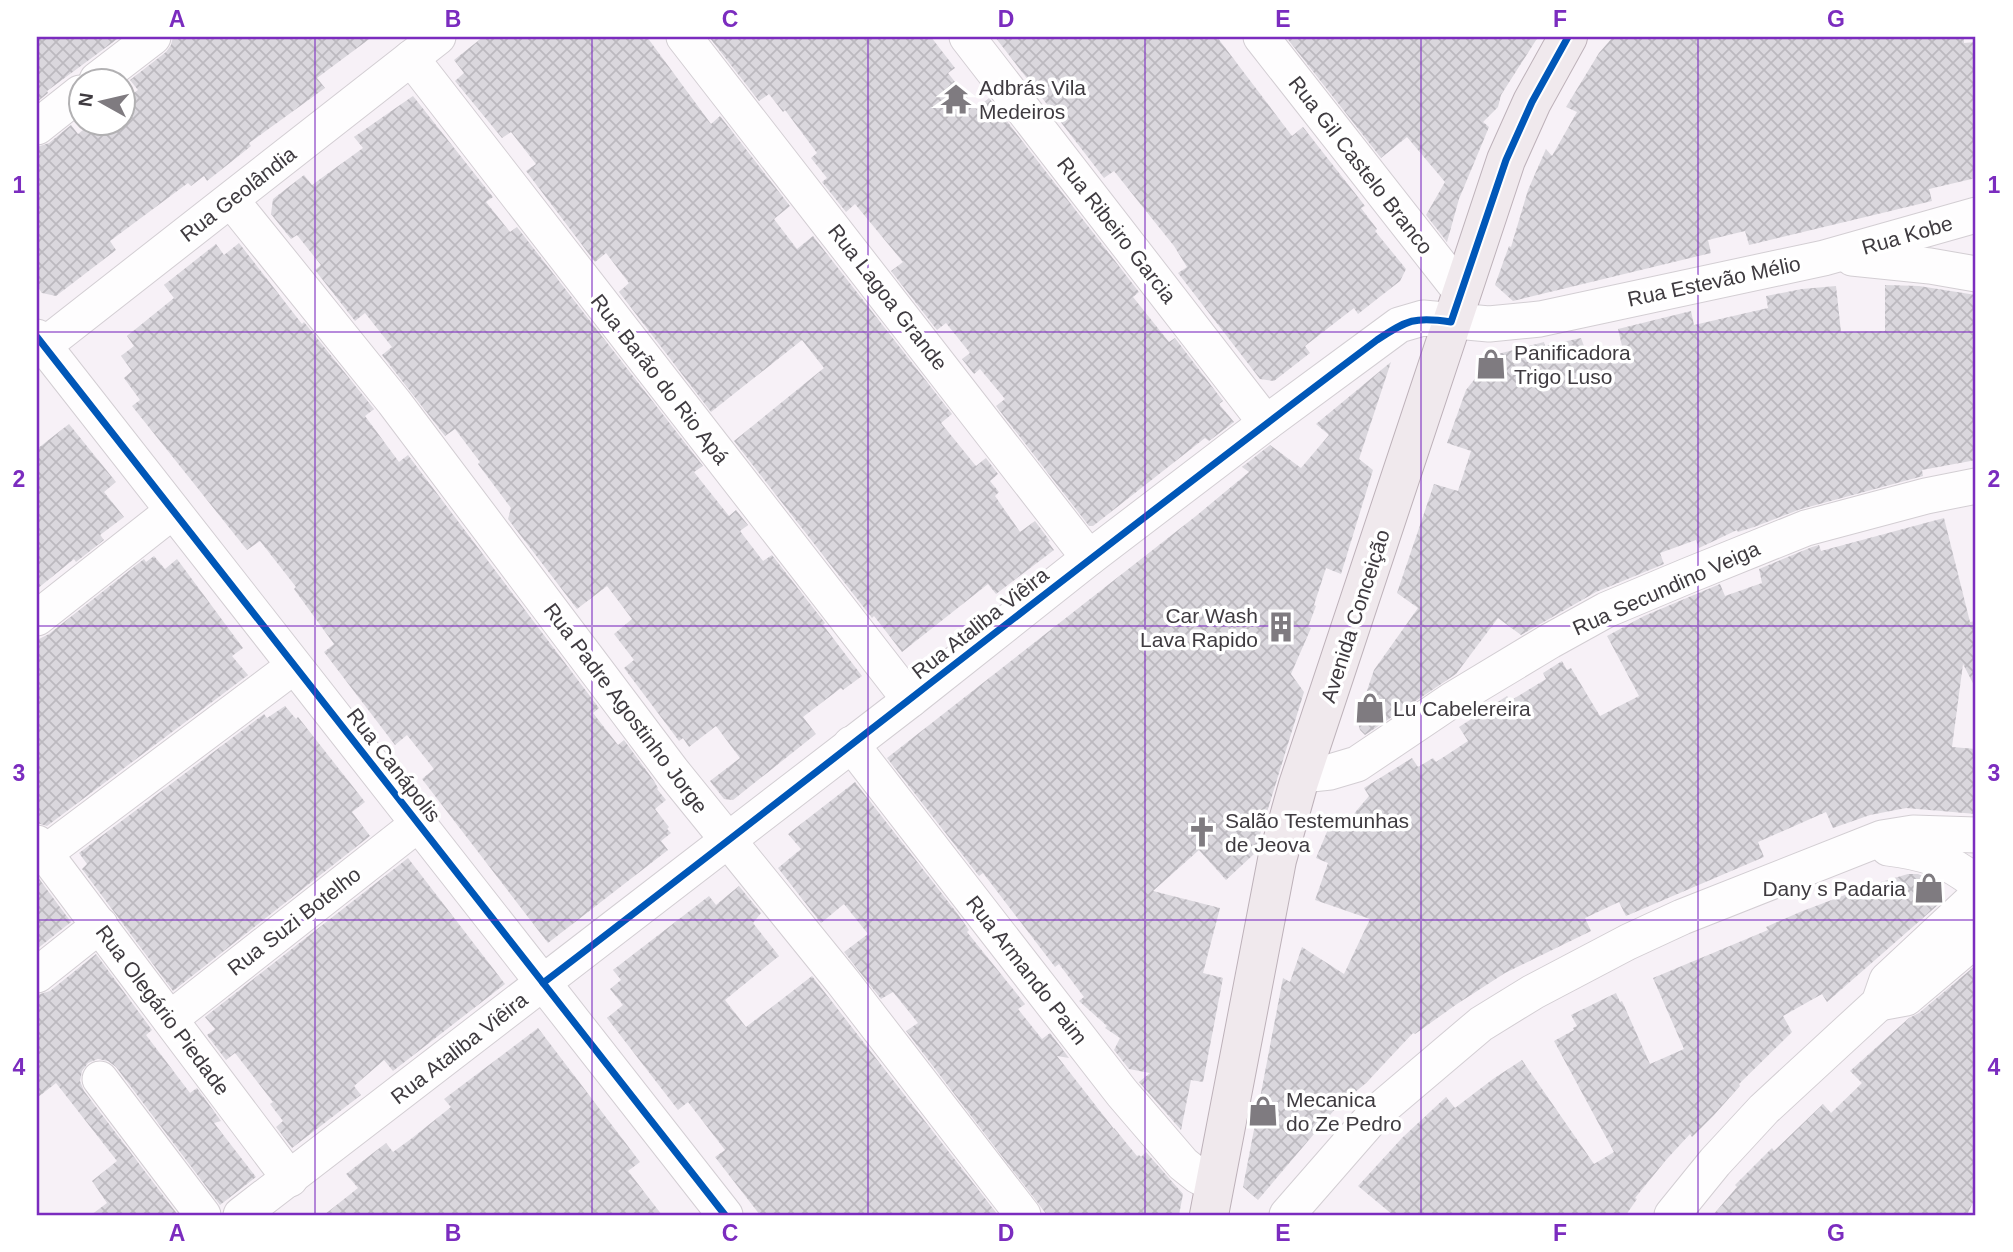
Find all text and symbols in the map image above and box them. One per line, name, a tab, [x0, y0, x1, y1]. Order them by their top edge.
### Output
text: A	[169, 6, 185, 32]
text: B	[445, 6, 461, 32]
text: C	[722, 6, 738, 32]
text: D	[998, 6, 1014, 32]
text: E	[1275, 6, 1291, 32]
text: F	[1553, 6, 1567, 32]
text: G	[1827, 6, 1845, 32]
north arrow	[66, 66, 136, 136]
street label: Rua Gil Castelo Branco	[1284, 71, 1438, 259]
place label: Adbrás Vila Medeiros	[979, 76, 1086, 123]
temple icon: Adbrás Vila Medeiros	[939, 82, 973, 116]
text: N	[74, 91, 97, 108]
street label: Rua Geolândia	[176, 142, 301, 246]
street label: Rua Ribeiro Garcia	[1053, 153, 1181, 308]
text: 1	[13, 172, 26, 198]
text: 1	[1988, 172, 2001, 198]
street label: Rua Kobe	[1859, 211, 1955, 259]
street label: Rua Lagoa Grande	[824, 220, 952, 374]
street label: Rua Estevão Mélio	[1625, 251, 1803, 311]
street label: Rua Barão do Rio Apá	[587, 290, 734, 469]
place label: Panificadora Trigo Luso	[1514, 341, 1631, 388]
shop icon: Panificadora Trigo Luso	[1474, 347, 1508, 381]
text: 2	[13, 466, 25, 492]
text: 2	[1988, 466, 2000, 492]
street label: Avenida Conceição	[1316, 527, 1394, 705]
street label: Rua Secundino Veiga	[1569, 536, 1763, 640]
street label: Rua Ataliba Viêira	[907, 562, 1053, 683]
street label: Rua Padre Agostinho Jorge	[540, 599, 712, 817]
place label: Car Wash Lava Rapido	[1140, 604, 1258, 651]
building icon: Car Wash Lava Rapido	[1264, 610, 1298, 644]
shop icon: Lu Cabelereira	[1353, 691, 1387, 725]
place label: Lu Cabelereira	[1393, 697, 1531, 720]
street label: Rua Canápolis	[343, 704, 445, 826]
text: 3	[13, 760, 25, 786]
text: 3	[1988, 760, 2000, 786]
place label: Salão Testemunhas de Jeova	[1225, 809, 1409, 856]
church icon: Salão Testemunhas de Jeova	[1185, 815, 1219, 849]
street label: Rua Suzi Botelho	[223, 862, 365, 980]
shop icon: Dany s Padaria	[1912, 871, 1946, 905]
place label: Dany s Padaria	[1762, 877, 1906, 900]
street label: Rua Armando Paim	[962, 891, 1092, 1049]
street label: Rua Olegário Piedade	[92, 921, 234, 1099]
street label: Rua Ataliba Viêira	[386, 987, 532, 1108]
text: 4	[13, 1054, 26, 1080]
text: 4	[1988, 1054, 2001, 1080]
place label: Mecanica do Ze Pedro	[1286, 1088, 1402, 1135]
shop icon: Mecanica do Ze Pedro	[1246, 1094, 1280, 1128]
text: A	[169, 1220, 185, 1246]
text: B	[445, 1220, 461, 1246]
text: C	[722, 1220, 738, 1246]
text: D	[998, 1220, 1014, 1246]
text: E	[1275, 1220, 1291, 1246]
text: F	[1553, 1220, 1567, 1246]
text: G	[1827, 1220, 1845, 1246]

